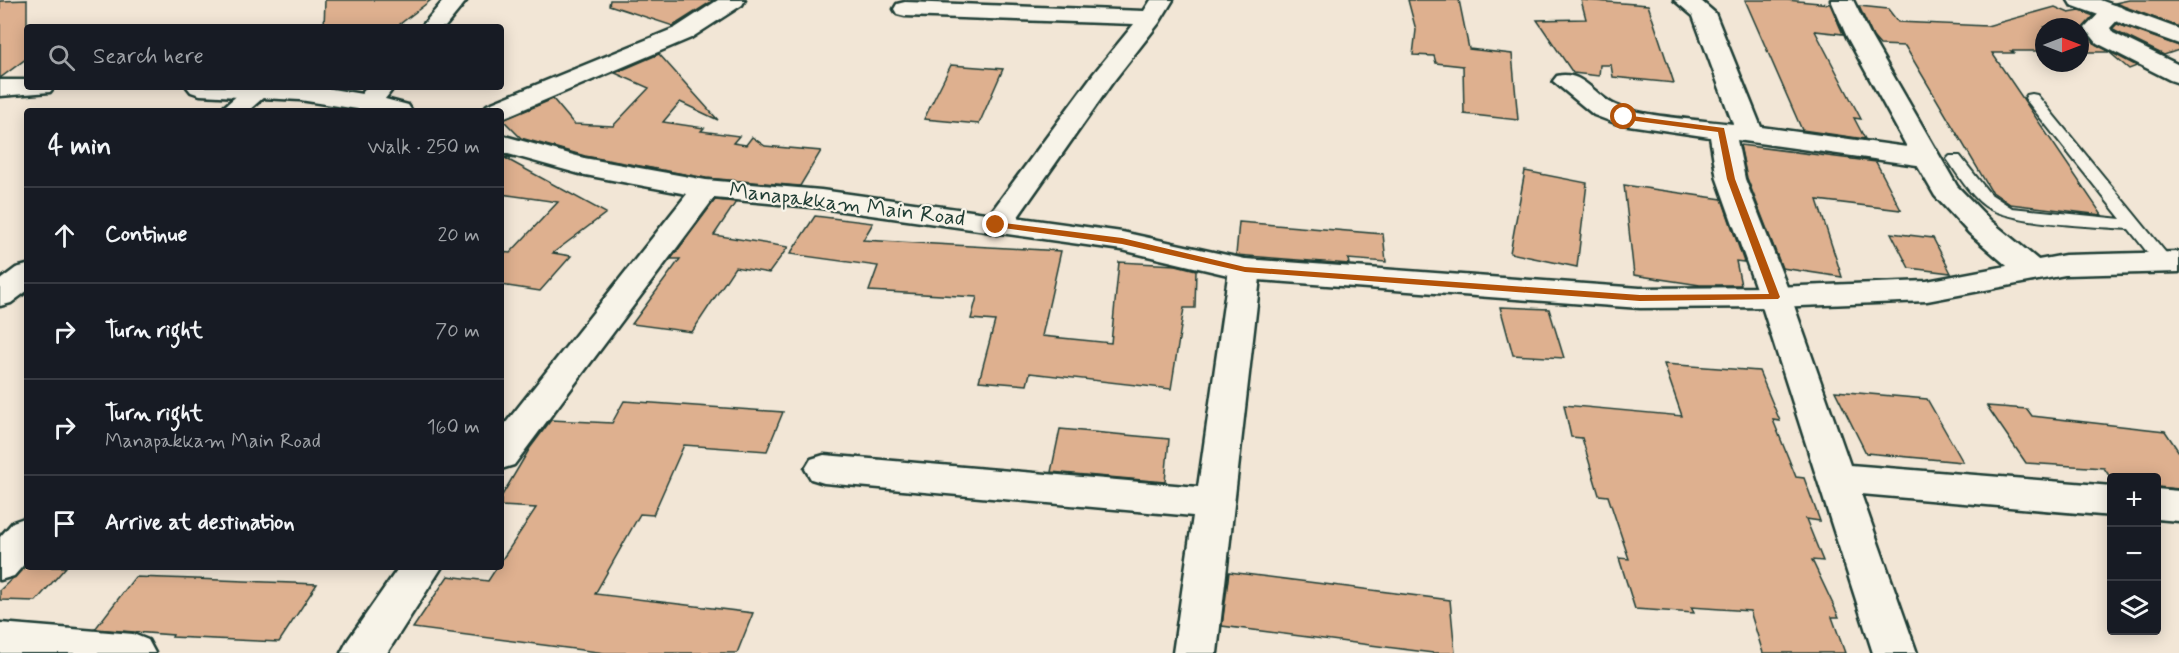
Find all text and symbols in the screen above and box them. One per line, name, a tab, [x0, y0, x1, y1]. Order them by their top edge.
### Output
north arrow	[2035, 18, 2089, 72]
search box	[24, 24, 504, 90]
icon: search	[45, 41, 78, 74]
text: Search here	[93, 43, 204, 71]
route start	[1610, 103, 1636, 129]
text: 4 min	[48, 130, 111, 164]
text: Walk · 250 m	[368, 134, 480, 161]
street label: Manapakkam Main Road	[727, 177, 967, 233]
route end	[982, 211, 1008, 237]
icon: ahead	[48, 219, 81, 252]
text: Continue	[105, 221, 187, 249]
text: 20 m	[437, 222, 480, 249]
icon: right	[48, 315, 81, 348]
text: Turn right	[105, 317, 203, 345]
text: 70 m	[435, 318, 480, 345]
text: Turn right	[105, 400, 203, 428]
icon: right	[48, 411, 81, 444]
text: 160 m	[427, 414, 480, 441]
text: Manapakkam Main Road	[105, 428, 321, 455]
map controls	[2107, 473, 2161, 635]
button: +	[2107, 473, 2161, 527]
icon: arrive	[48, 507, 81, 540]
text: Arrive at destination	[105, 509, 295, 537]
button: −	[2107, 527, 2161, 581]
button: layers	[2107, 581, 2161, 635]

